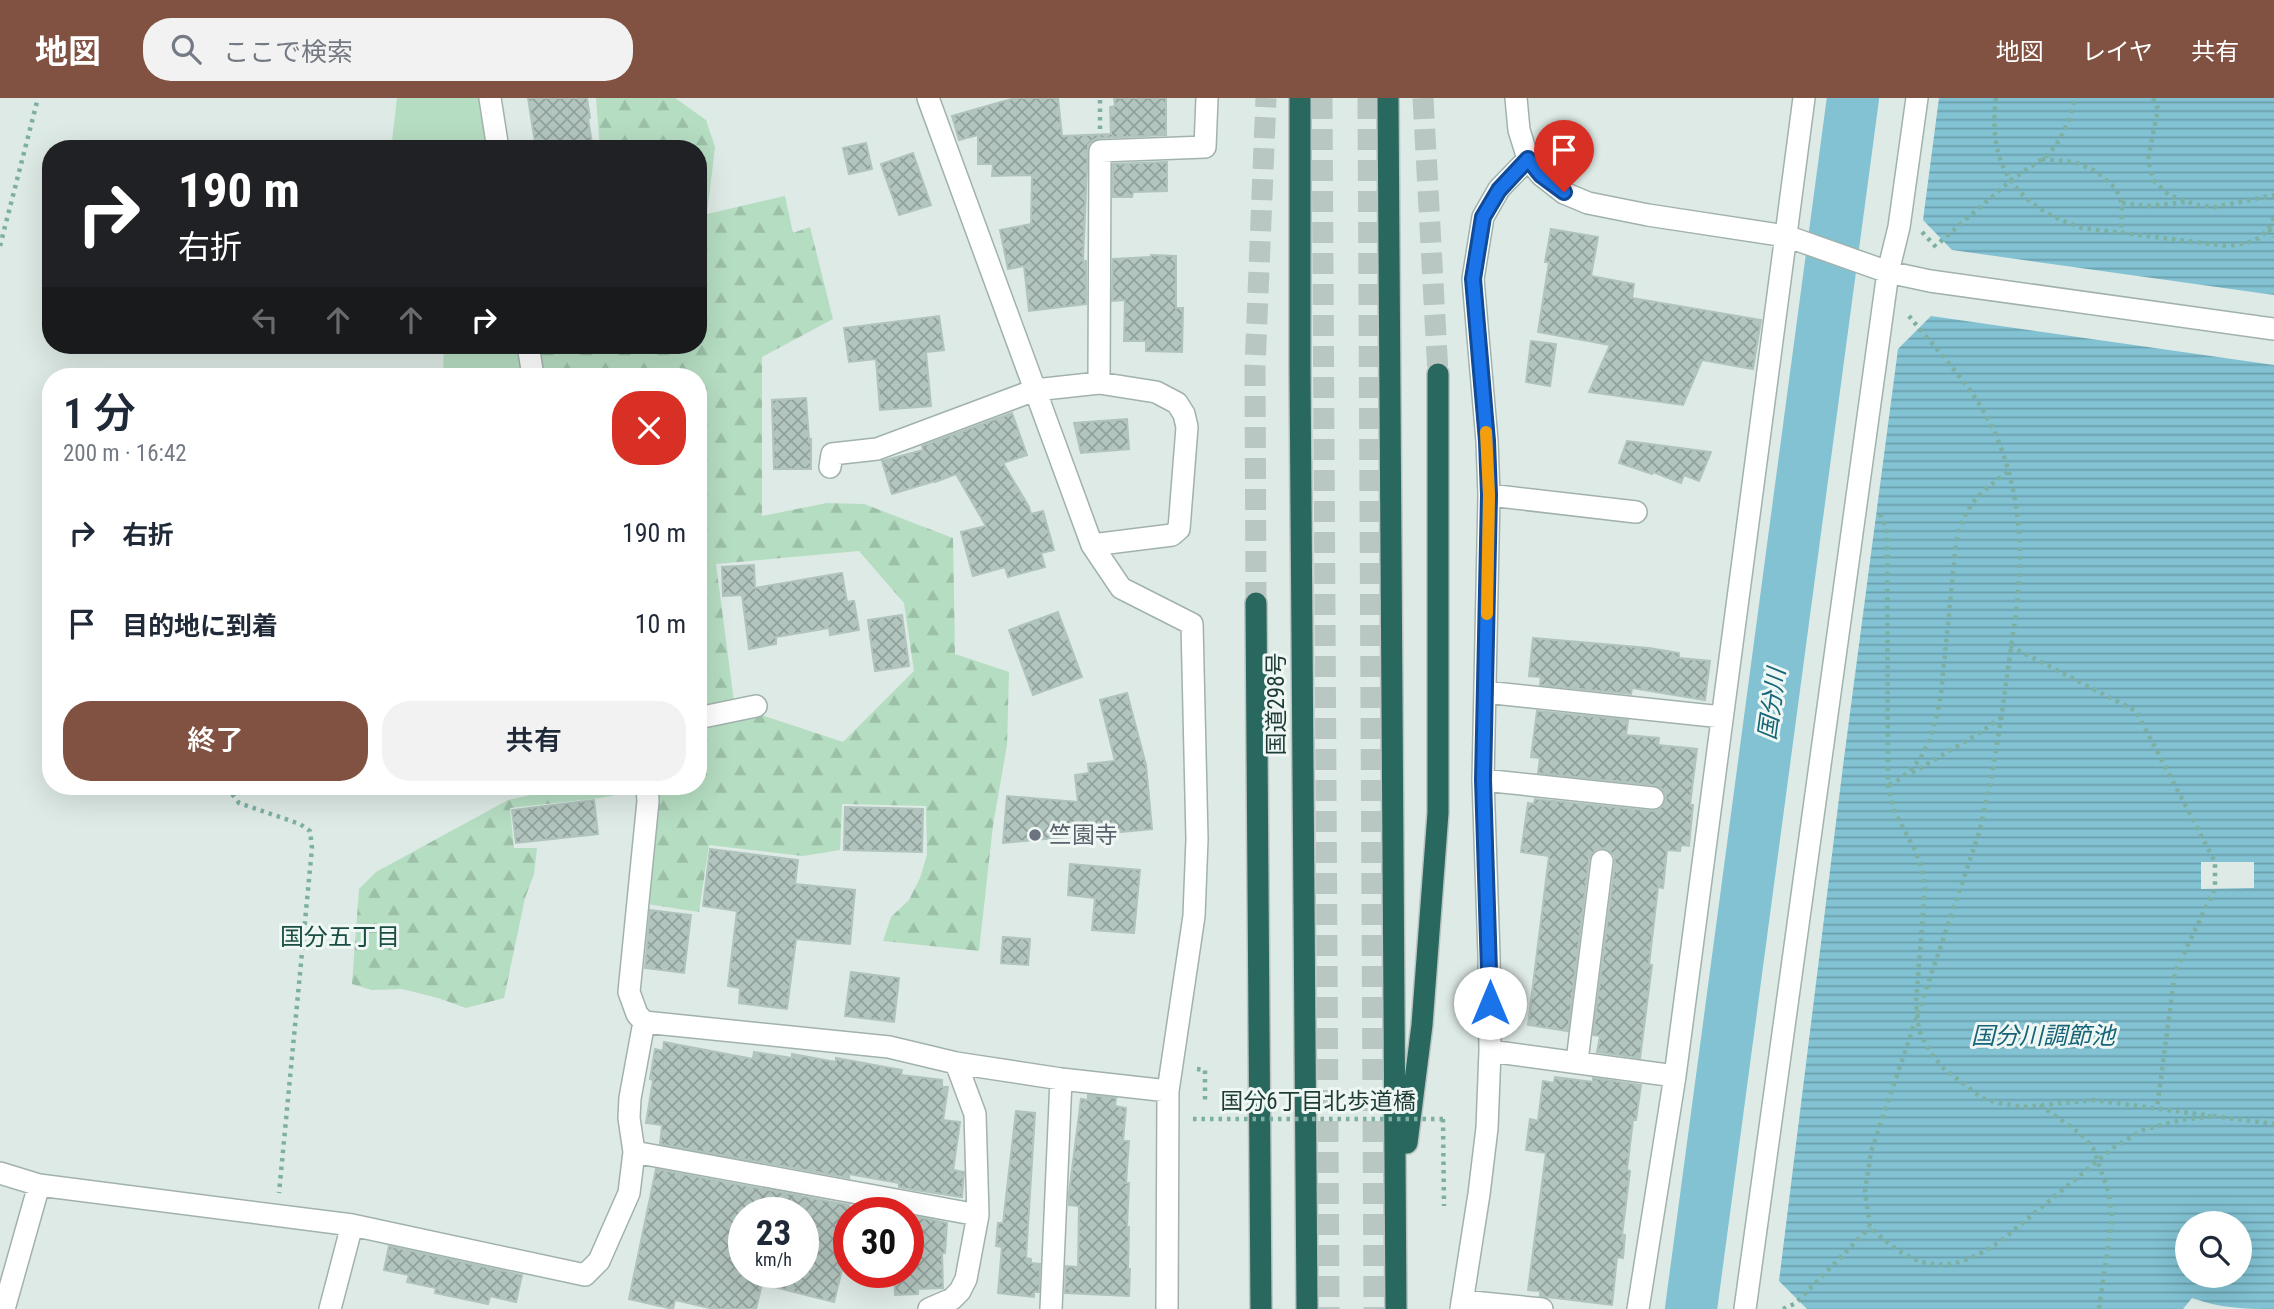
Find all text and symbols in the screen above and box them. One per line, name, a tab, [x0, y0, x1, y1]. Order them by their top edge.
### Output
search box	[143, 18, 633, 81]
icon: search	[167, 30, 205, 68]
text: 地図	[35, 32, 101, 71]
text: ここで検索	[223, 37, 353, 67]
text: 地図	[1996, 38, 2044, 66]
text: レイヤ	[2082, 38, 2153, 66]
text: 共有	[2191, 38, 2239, 66]
pin	[1534, 120, 1594, 192]
icon: arrive	[1545, 131, 1583, 169]
text: 190 m	[178, 162, 300, 219]
icon: right	[63, 168, 154, 259]
text: 右折	[178, 228, 242, 266]
icon: left	[246, 301, 284, 339]
icon: ahead	[319, 301, 357, 339]
icon: ahead	[392, 301, 430, 339]
icon: right	[465, 301, 503, 339]
text: 1 分	[63, 389, 136, 438]
button: close	[612, 391, 686, 465]
text: 200 m · 16:42	[63, 440, 187, 467]
icon: right	[63, 514, 101, 552]
text: 190 m	[622, 518, 686, 548]
text: 右折	[122, 520, 174, 550]
icon: arrive	[63, 605, 101, 643]
text: 10 m	[635, 609, 686, 639]
text: 目的地に到着	[122, 611, 278, 641]
street label: 国道298号	[1263, 652, 1290, 756]
water label: 国分川	[1753, 663, 1791, 742]
button: 終了	[63, 701, 368, 781]
button: 共有	[382, 701, 686, 781]
place label: 竺園寺	[1049, 822, 1118, 849]
marker: 竺園寺	[1027, 827, 1043, 843]
district label: 国分五丁目	[280, 923, 400, 951]
position arrow	[1453, 966, 1527, 1040]
water label: 国分川調節池	[1971, 1022, 2117, 1050]
street label: 国分6丁目北歩道橋	[1220, 1088, 1416, 1115]
speed limit sign: 30	[833, 1197, 924, 1288]
map controls	[2175, 1211, 2252, 1288]
button: search	[2175, 1211, 2252, 1288]
text: 23	[756, 1213, 791, 1254]
text: km/h	[755, 1249, 792, 1270]

